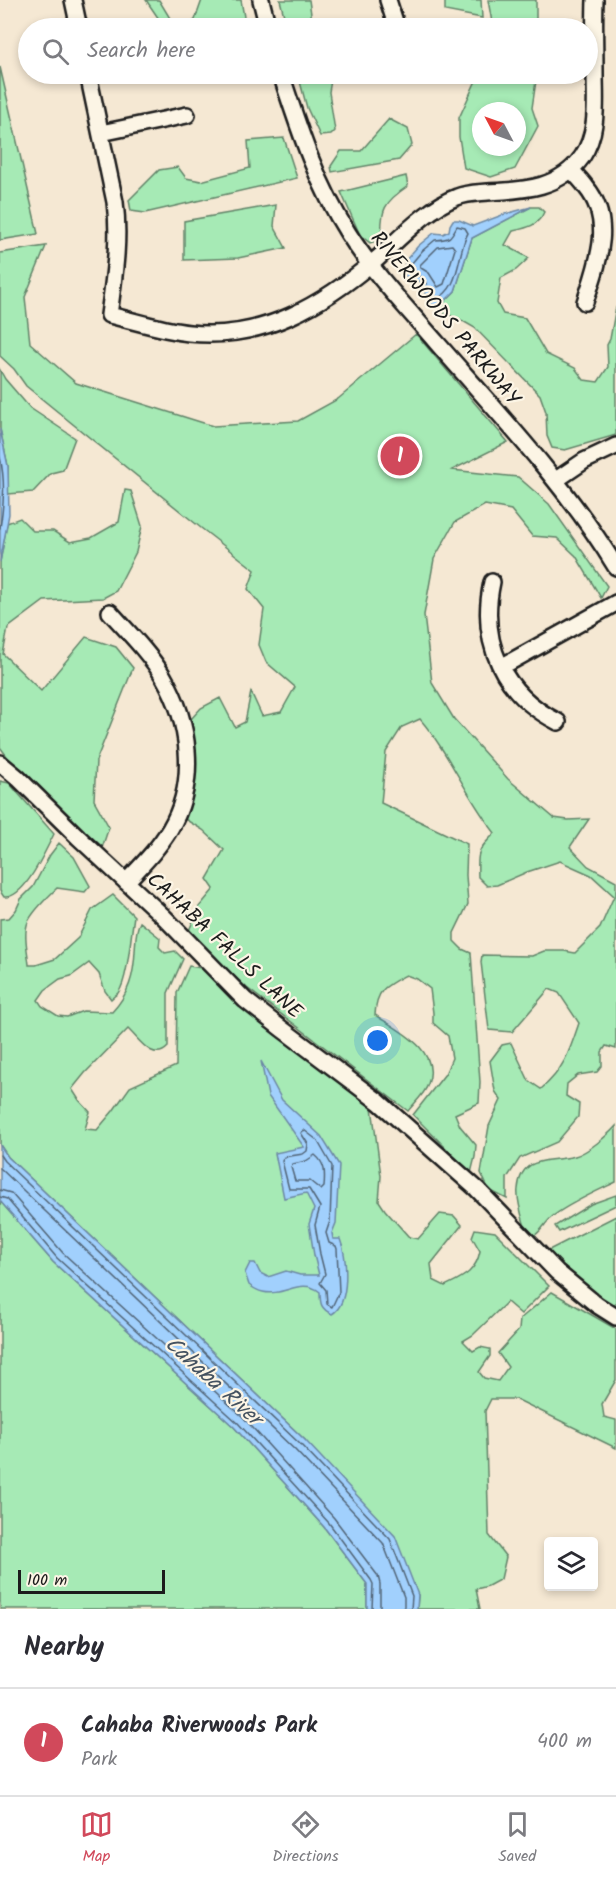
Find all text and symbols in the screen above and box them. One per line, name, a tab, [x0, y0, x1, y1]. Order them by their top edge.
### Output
search box	[18, 18, 598, 84]
text: Search here	[87, 34, 195, 69]
icon: search	[39, 35, 72, 68]
north arrow	[472, 102, 526, 156]
street label: RIVERWOODS PARKWAY	[362, 224, 529, 415]
pin: 1	[380, 434, 420, 478]
street label: CAHABA FALLS LANE	[138, 865, 310, 1028]
your location	[363, 1026, 392, 1055]
water label: Cahaba River	[156, 1328, 272, 1438]
map controls	[544, 1537, 598, 1591]
button: layers	[544, 1537, 598, 1591]
scale bar	[18, 1567, 165, 1594]
text: 100 m	[27, 1568, 67, 1593]
text: Nearby	[24, 1627, 104, 1669]
text: Cahaba Riverwoods Park	[81, 1709, 317, 1744]
text: 1	[40, 1726, 47, 1758]
text: 400 m	[537, 1726, 592, 1758]
text: Park	[81, 1744, 117, 1776]
tab: Map	[80, 1808, 113, 1869]
tab: Directions	[272, 1808, 339, 1869]
tab: Saved	[498, 1808, 536, 1869]

